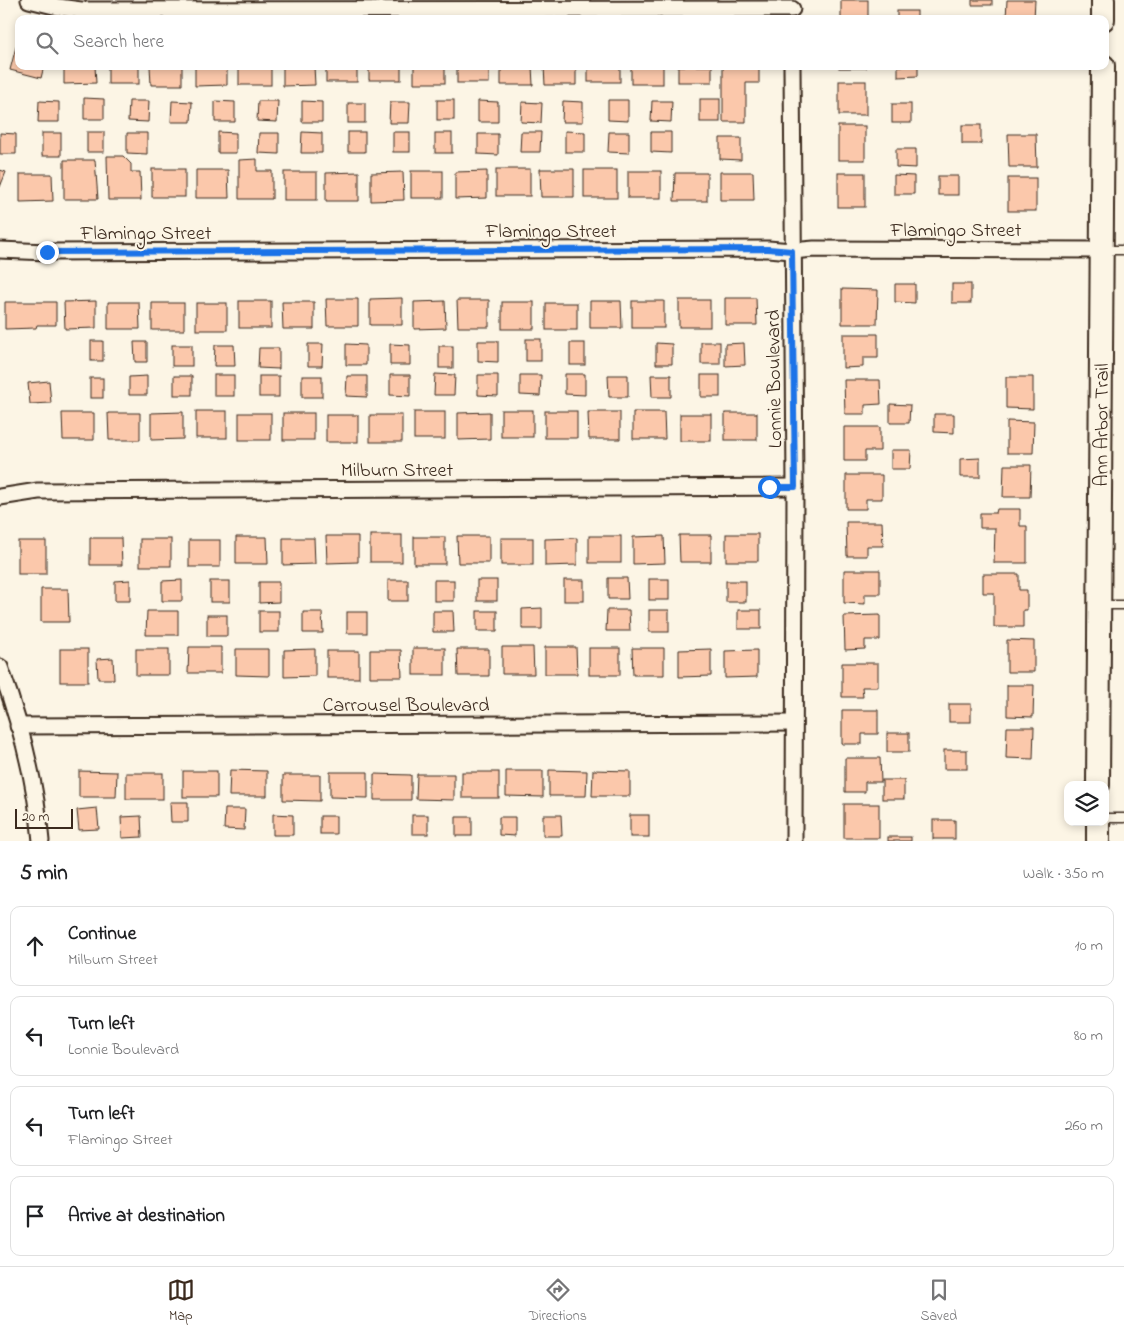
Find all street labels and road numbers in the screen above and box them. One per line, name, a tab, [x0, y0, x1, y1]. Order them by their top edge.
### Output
street label: Flamingo Street	[890, 217, 1022, 247]
street label: Flamingo Street	[485, 218, 617, 248]
street label: Flamingo Street	[80, 220, 212, 250]
street label: Lonnie Boulevard	[760, 309, 791, 449]
street label: Ann Arbor Trail	[1088, 363, 1118, 487]
street label: Milburn Street	[341, 457, 454, 486]
street label: Carrousel Boulevard	[323, 692, 489, 721]

